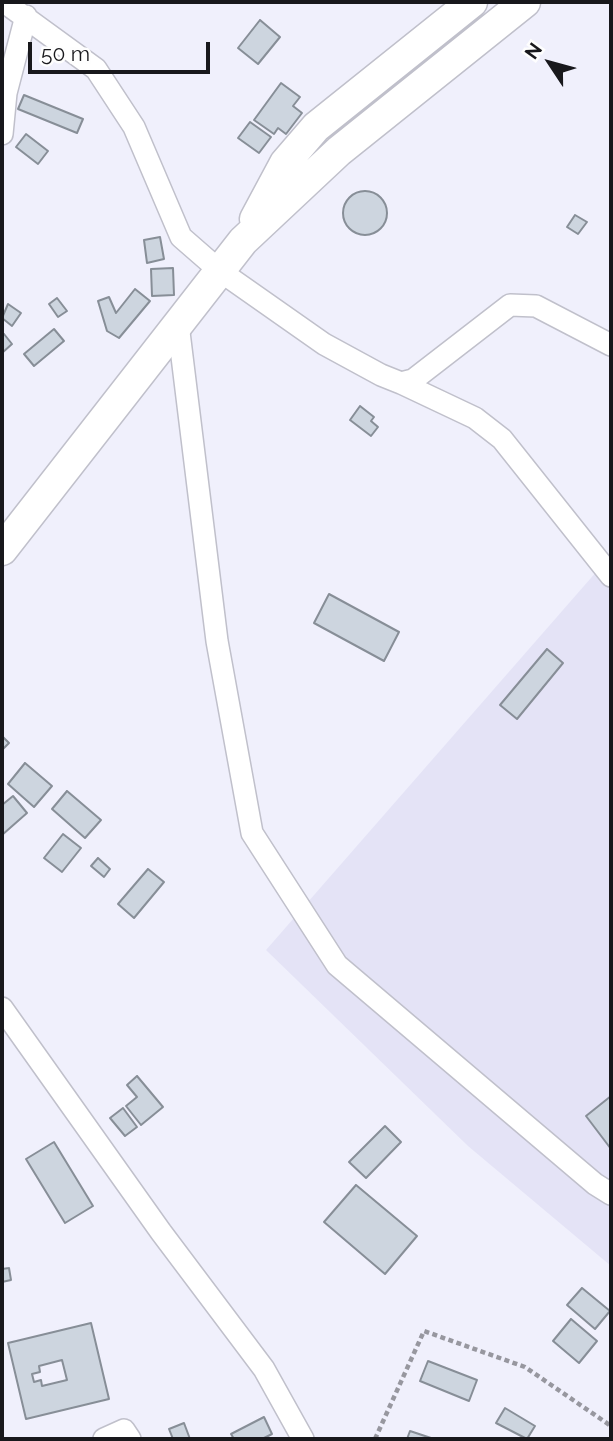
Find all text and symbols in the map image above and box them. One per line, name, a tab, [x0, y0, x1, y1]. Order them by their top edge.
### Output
scale bar	[32, 28, 214, 72]
north arrow	[515, 28, 585, 98]
text: N	[520, 38, 546, 63]
text: 50 m	[41, 41, 90, 66]

